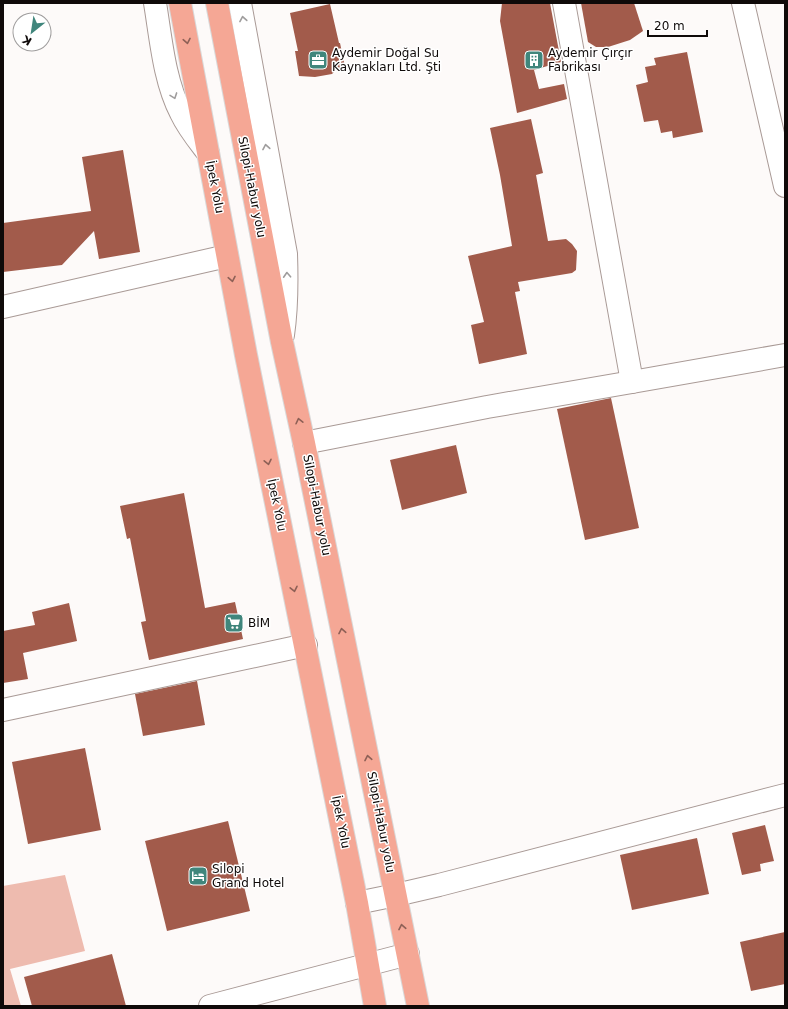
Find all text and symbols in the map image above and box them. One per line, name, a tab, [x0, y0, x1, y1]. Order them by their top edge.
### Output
north arrow	[12, 12, 52, 52]
scale bar	[648, 12, 707, 38]
one-way arrow	[239, 16, 248, 22]
text: 20 m	[654, 19, 685, 33]
text: K	[20, 32, 34, 48]
one-way arrow	[182, 38, 191, 44]
place label: Aydemir Doğal Su Kaynakları Ltd. Şti	[332, 46, 441, 74]
place label: Aydemir Çırçır Fabrikası	[548, 46, 633, 74]
office icon: Aydemir Doğal Su Kaynakları Ltd. Şti	[307, 49, 329, 71]
building icon: Aydemir Çırçır Fabrikası	[523, 49, 545, 71]
one-way arrow	[170, 92, 178, 99]
street label: Silopi-Habur yolu	[235, 135, 269, 239]
one-way arrow	[263, 144, 271, 150]
street label: İpek Yolu	[203, 159, 228, 215]
one-way arrow	[282, 272, 291, 278]
one-way arrow	[227, 276, 236, 282]
one-way arrow	[296, 418, 304, 424]
street label: Silopi-Habur yolu	[300, 453, 334, 557]
one-way arrow	[264, 458, 272, 465]
street label: İpek Yolu	[265, 477, 290, 533]
one-way arrow	[290, 586, 298, 592]
supermarket icon: BİM	[223, 612, 245, 634]
place label: BİM	[248, 615, 270, 630]
one-way arrow	[339, 627, 347, 634]
one-way arrow	[365, 755, 373, 761]
street label: Silopi-Habur yolu	[364, 770, 398, 874]
street label: İpek Yolu	[329, 794, 354, 850]
place label: Silopi Grand Hotel	[212, 862, 284, 890]
hotel icon: Silopi Grand Hotel	[187, 865, 209, 887]
one-way arrow	[399, 923, 407, 930]

